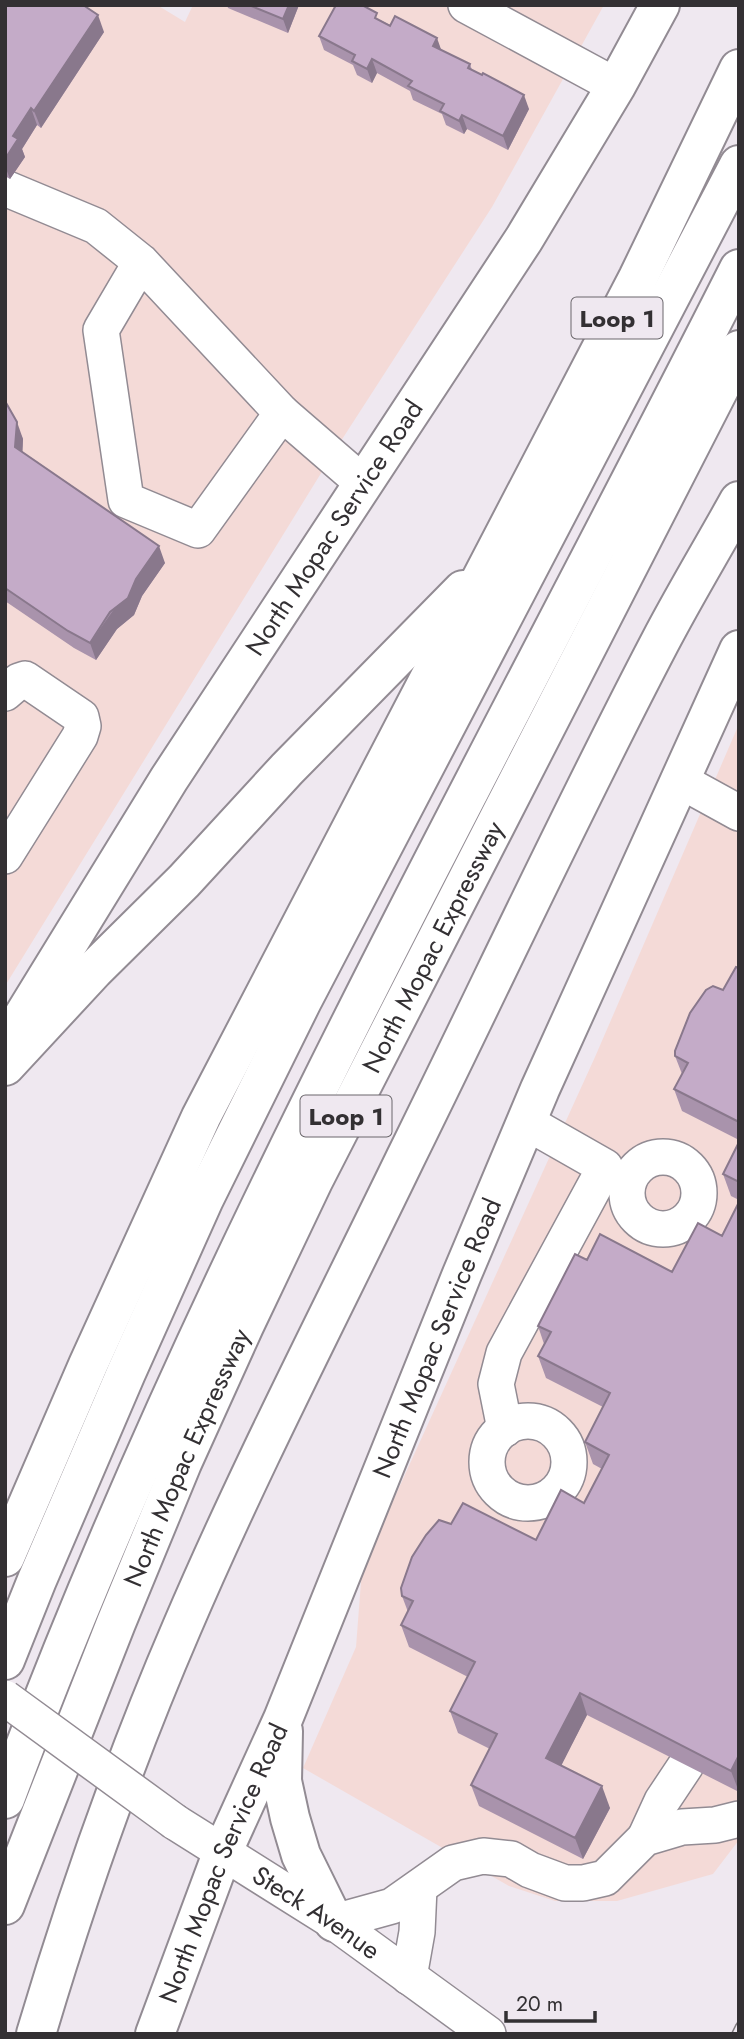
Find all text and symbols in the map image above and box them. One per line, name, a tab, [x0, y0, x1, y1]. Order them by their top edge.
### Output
road number: Loop 1	[572, 298, 662, 338]
street label: North Mopac Service Road	[236, 392, 432, 663]
street label: North Mopac Expressway	[353, 814, 514, 1080]
road number: Loop 1	[300, 1096, 392, 1136]
street label: North Mopac Service Road	[363, 1192, 511, 1484]
street label: North Mopac Expressway	[114, 1322, 260, 1592]
street label: North Mopac Service Road	[149, 1717, 298, 2008]
street label: Steck Avenue	[245, 1856, 388, 1969]
scale bar	[506, 1980, 595, 2024]
text: 20 m	[516, 1989, 563, 2019]

